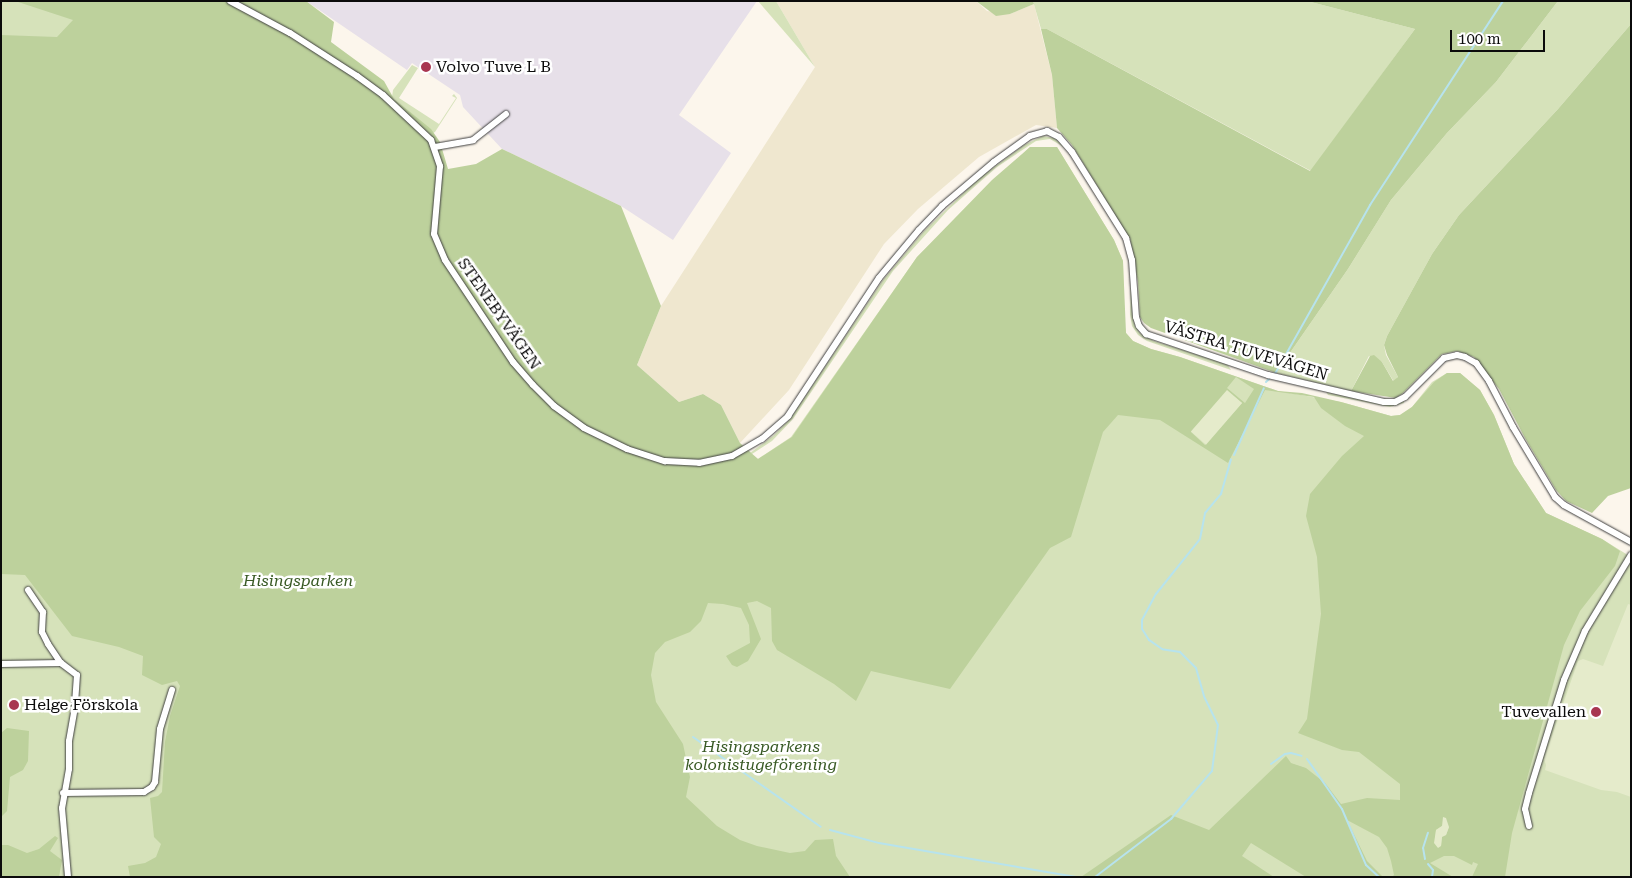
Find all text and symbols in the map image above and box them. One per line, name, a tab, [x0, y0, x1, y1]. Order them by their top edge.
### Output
scale bar	[1452, 20, 1547, 52]
text: 100 m	[1458, 30, 1501, 48]
place label: Volvo Tuve L B	[436, 57, 551, 77]
marker: Volvo Tuve L B	[420, 61, 432, 73]
street label: STENEBYVÄGEN	[453, 254, 545, 374]
street label: VÄSTRA TUVEVÄGEN	[1162, 317, 1330, 385]
park label: Hisingsparken	[243, 571, 353, 591]
place label: Helge Förskola	[24, 695, 138, 715]
marker: Helge Förskola	[8, 699, 20, 711]
place label: Tuvevallen	[1501, 702, 1586, 722]
marker: Tuvevallen	[1590, 706, 1602, 718]
park label: Hisingsparkens kolonistugeförening	[685, 737, 837, 775]

